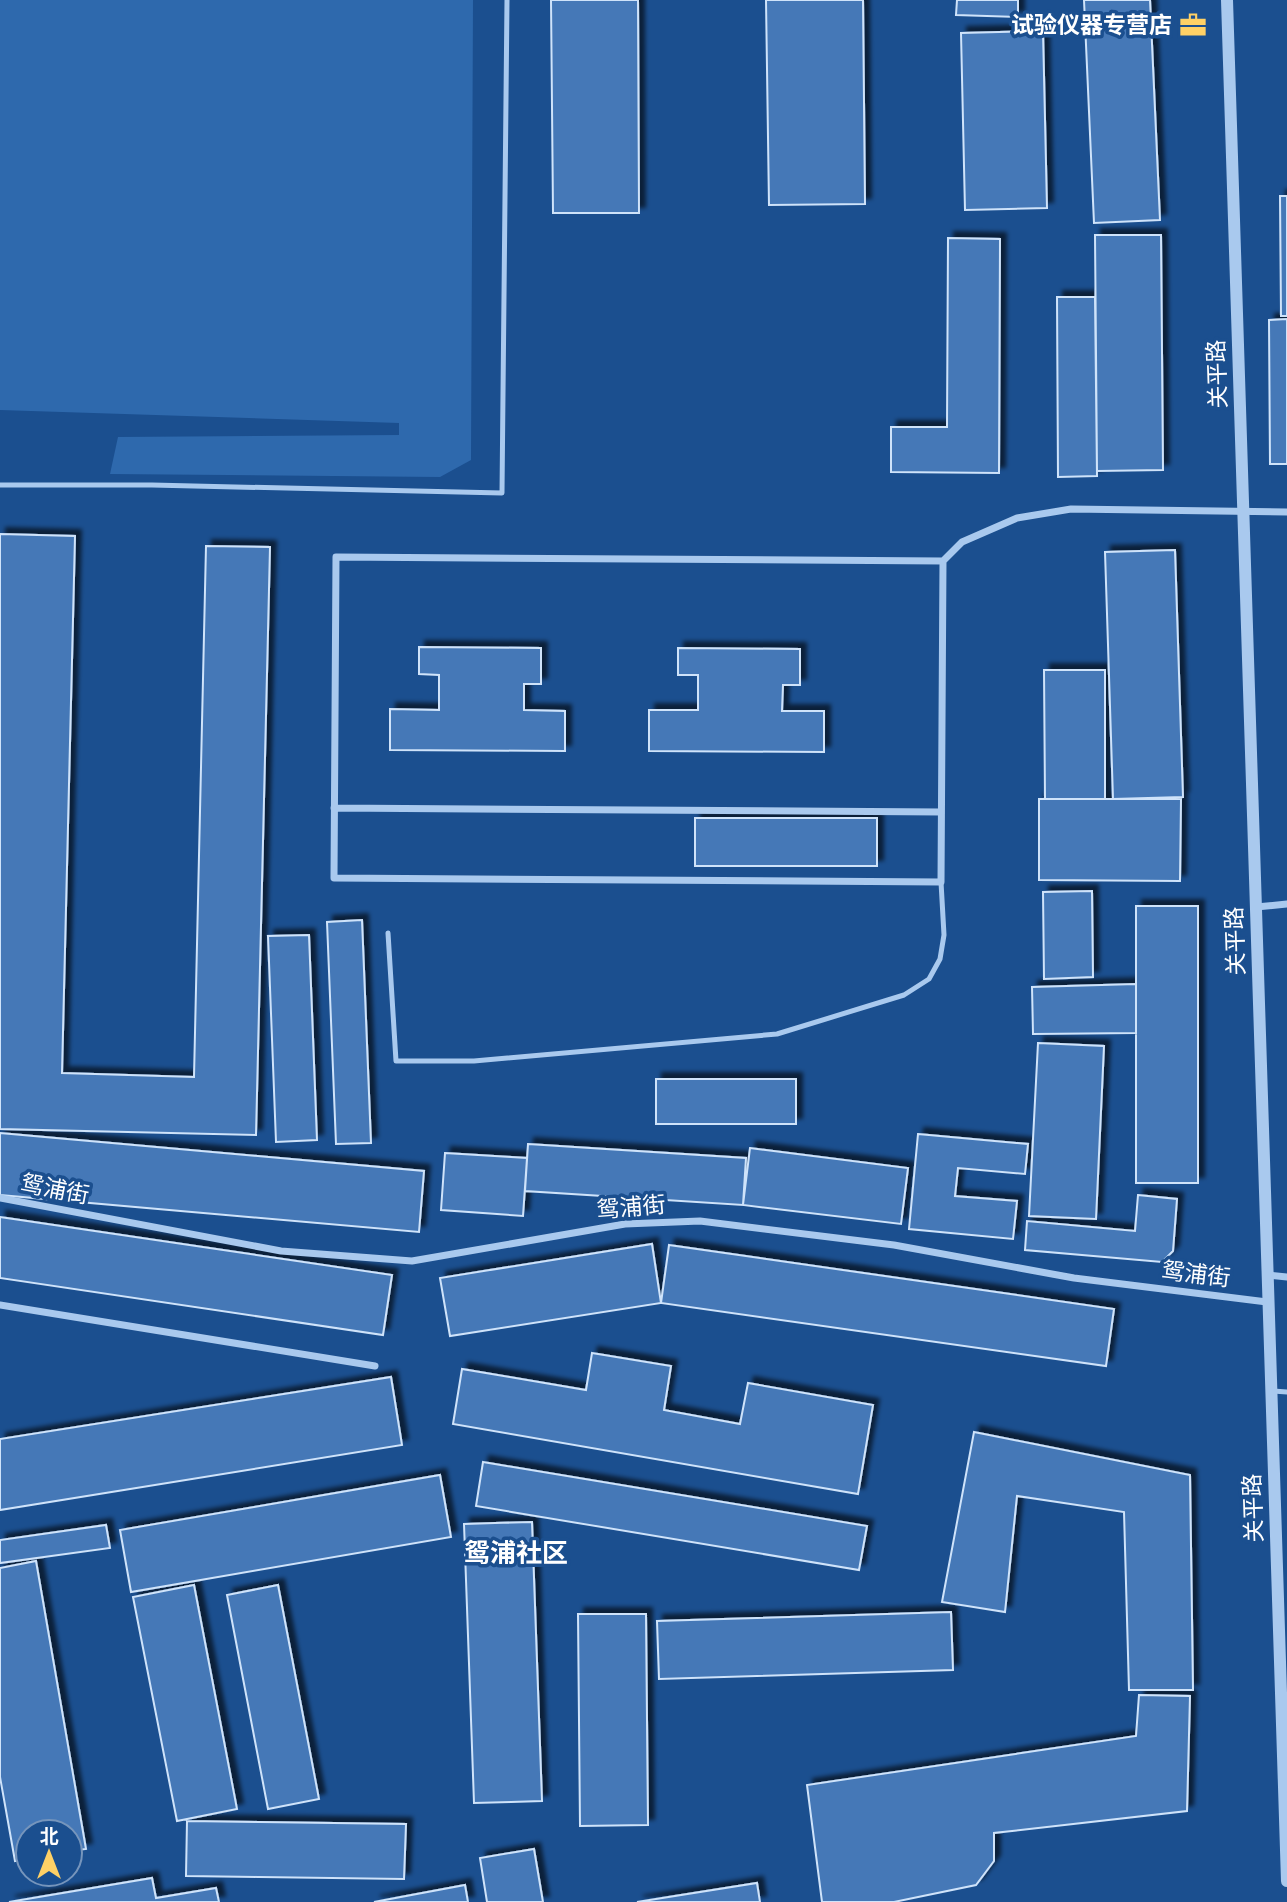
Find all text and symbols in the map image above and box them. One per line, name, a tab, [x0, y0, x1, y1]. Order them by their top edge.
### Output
office icon: 试验仪器专营店	[1178, 10, 1208, 40]
place label: 试验仪器专营店	[1011, 11, 1172, 39]
street label: 关平路	[1202, 339, 1232, 409]
street label: 关平路	[1220, 906, 1250, 976]
street label: 鸳浦街	[18, 1169, 92, 1209]
street label: 鸳浦街	[595, 1190, 667, 1224]
street label: 鸳浦街	[1160, 1256, 1232, 1292]
street label: 关平路	[1238, 1473, 1268, 1543]
district label: 鸳浦社区	[464, 1537, 568, 1569]
north arrow	[14, 1818, 84, 1888]
text: 北	[39, 1825, 59, 1848]

